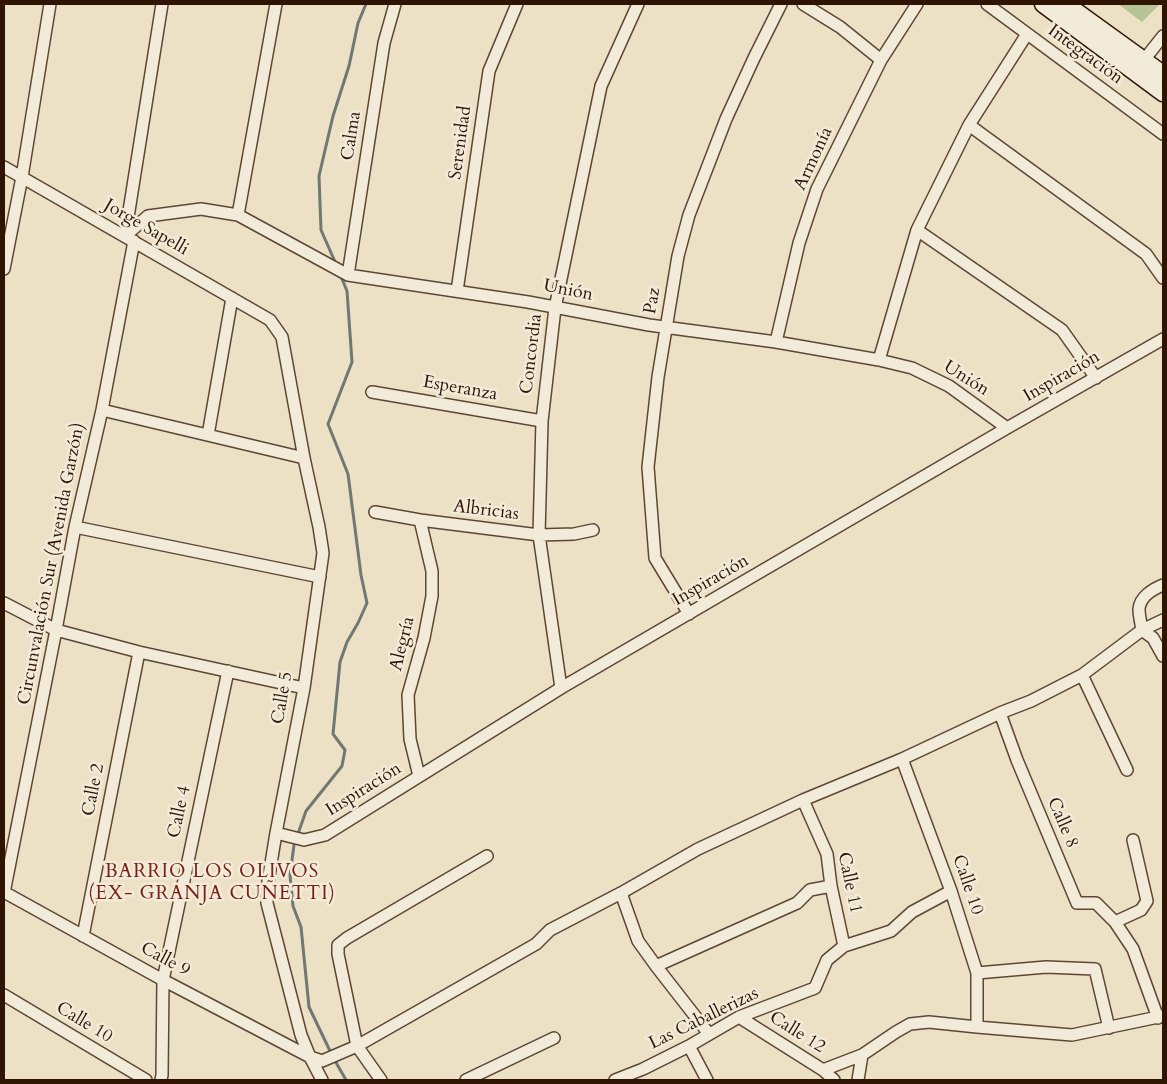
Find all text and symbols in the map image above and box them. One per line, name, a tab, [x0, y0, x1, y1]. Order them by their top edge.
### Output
street label: Integración	[1043, 20, 1127, 90]
street label: Serenidad	[445, 105, 477, 181]
street label: Calma	[337, 110, 367, 162]
street label: Armonía	[790, 124, 838, 194]
street label: Jorge Sapelli	[100, 195, 192, 261]
street label: Unión	[541, 276, 595, 306]
street label: Paz	[640, 286, 666, 316]
street label: Concordia	[516, 313, 548, 395]
street label: Inspiración	[1020, 346, 1104, 408]
street label: Unión	[939, 357, 993, 401]
street label: Esperanza	[421, 372, 499, 406]
street label: Circunvalación Sur (Avenida Garzón)	[14, 421, 90, 707]
street label: Albricias	[452, 496, 520, 526]
street label: Inspiración	[669, 550, 753, 612]
street label: Alegría	[386, 615, 420, 673]
street label: Calle 5	[268, 670, 298, 726]
street label: Inspiración	[322, 758, 406, 822]
street label: Calle 2	[78, 762, 110, 818]
street label: Calle 4	[164, 784, 196, 840]
street label: Calle 8	[1042, 794, 1082, 852]
street label: Calle 11	[832, 850, 866, 916]
street label: Calle 10	[947, 852, 987, 918]
district label: BARRIO LOS OLIVOS (EX- GRANJA CUÑETTI)	[86, 862, 338, 906]
street label: Calle 9	[137, 938, 193, 982]
street label: Las Caballerizas	[646, 983, 762, 1055]
street label: Calle 10	[52, 998, 116, 1048]
street label: Calle 12	[765, 1007, 829, 1059]

